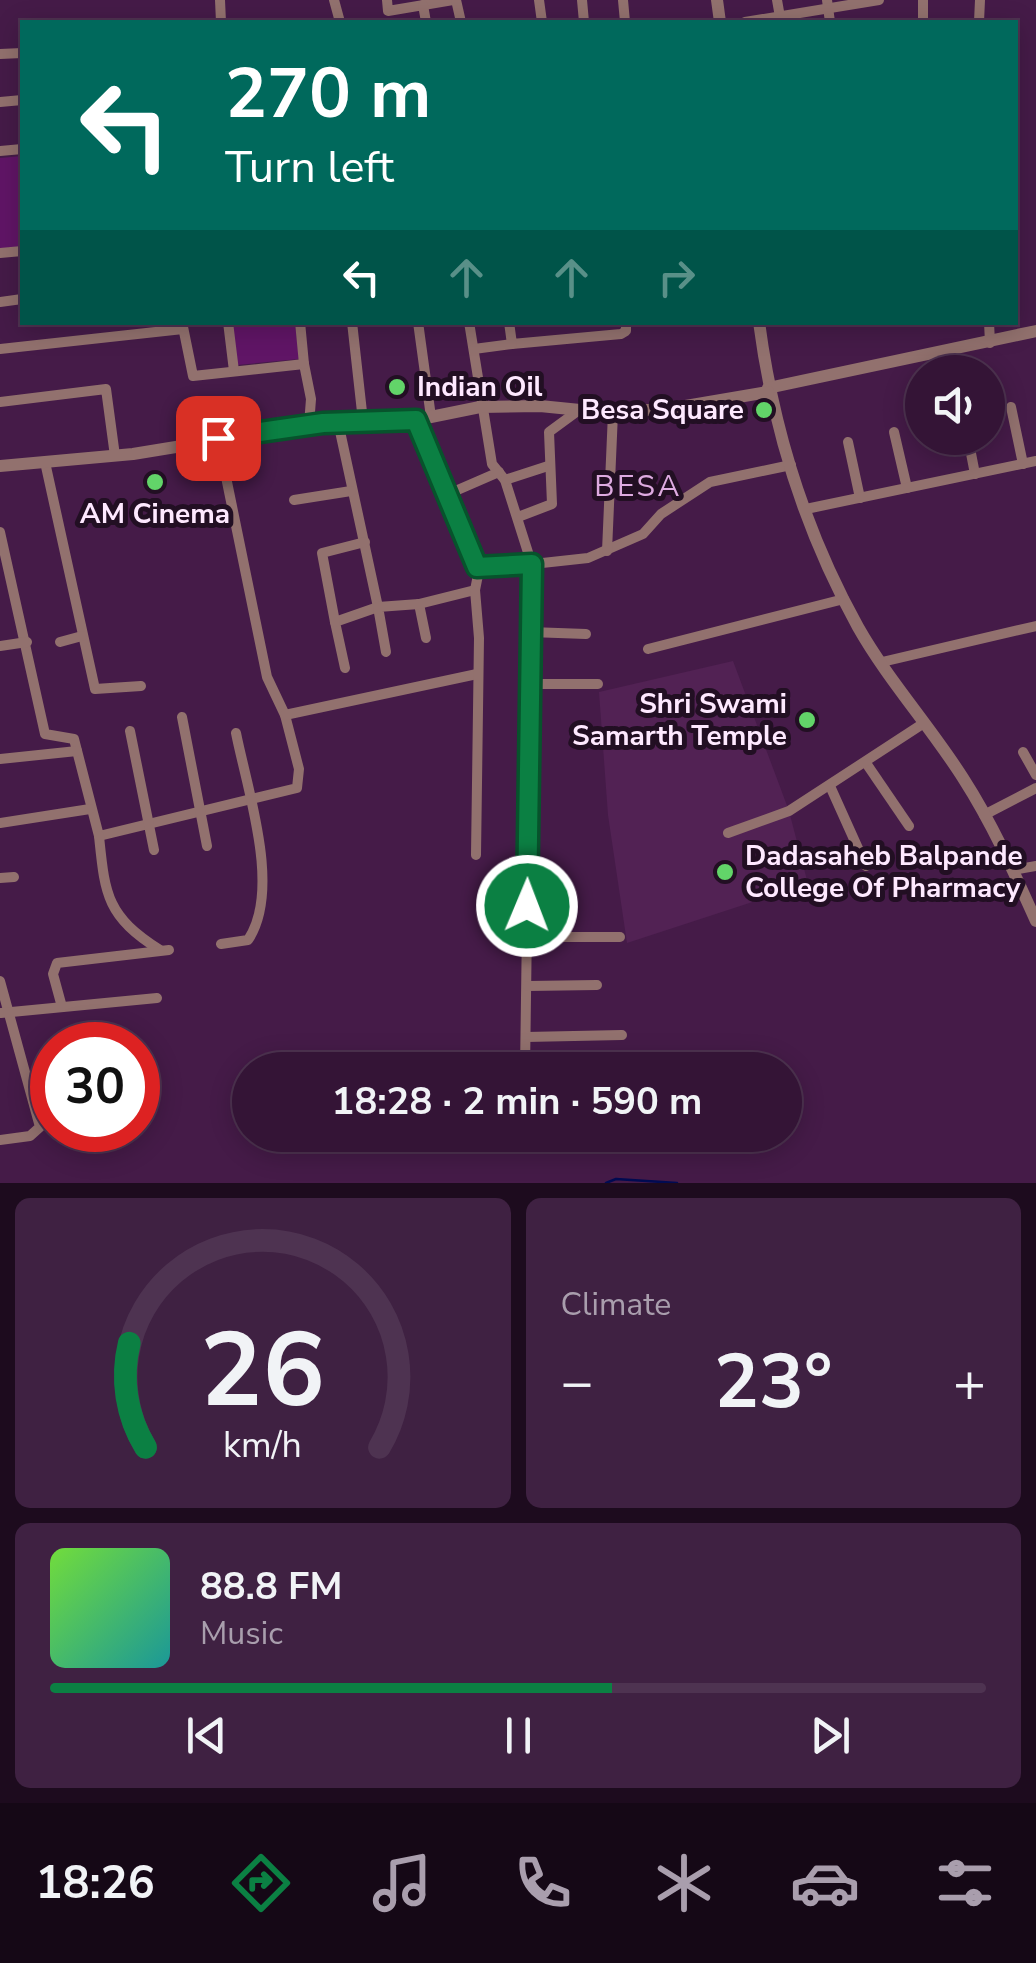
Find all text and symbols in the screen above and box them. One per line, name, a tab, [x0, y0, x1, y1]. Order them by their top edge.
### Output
text: 270 m	[225, 46, 431, 142]
icon: left	[60, 60, 190, 190]
text: Turn left	[225, 137, 394, 198]
icon: left	[334, 250, 389, 305]
icon: ahead	[439, 250, 494, 305]
icon: ahead	[544, 250, 599, 305]
icon: right	[649, 250, 704, 305]
map controls	[905, 355, 1005, 455]
button: sound	[905, 355, 1005, 455]
place label: Indian Oil	[417, 368, 543, 406]
marker: Indian Oil	[386, 376, 408, 398]
place label: Besa Square	[581, 391, 744, 429]
pin	[176, 396, 261, 481]
marker: Besa Square	[753, 399, 775, 421]
icon: arrive	[191, 411, 246, 466]
district label: BESA	[594, 466, 682, 507]
marker: AM Cinema	[144, 471, 166, 493]
place label: AM Cinema	[80, 495, 230, 533]
place label: Shri Swami Samarth Temple	[572, 685, 787, 755]
marker: Shri Swami Samarth Temple	[796, 709, 818, 731]
place label: Dadasaheb Balpande College Of Pharmacy	[745, 837, 1023, 907]
position arrow	[475, 854, 579, 958]
marker: Dadasaheb Balpande College Of Pharmacy	[714, 861, 736, 883]
speed limit sign: 30	[30, 1022, 160, 1152]
text: 18:28 · 2 min · 590 m	[332, 1076, 702, 1127]
text: Climate	[561, 1283, 671, 1326]
text: 26	[200, 1300, 325, 1442]
text: 23°	[714, 1331, 832, 1433]
text: −	[561, 1345, 594, 1420]
text: +	[953, 1345, 986, 1420]
text: km/h	[223, 1421, 302, 1470]
text: 88.8 FM	[200, 1561, 342, 1612]
text: Music	[200, 1612, 283, 1655]
icon: previous	[179, 1708, 234, 1763]
icon: pause	[491, 1708, 546, 1763]
icon: next	[803, 1708, 858, 1763]
icon: directions	[226, 1848, 296, 1918]
icon: music	[367, 1848, 437, 1918]
icon: phone	[508, 1848, 578, 1918]
icon: climate	[649, 1848, 719, 1918]
icon: car	[790, 1848, 860, 1918]
icon: filters	[930, 1848, 1000, 1918]
text: 18:26	[35, 1853, 155, 1914]

